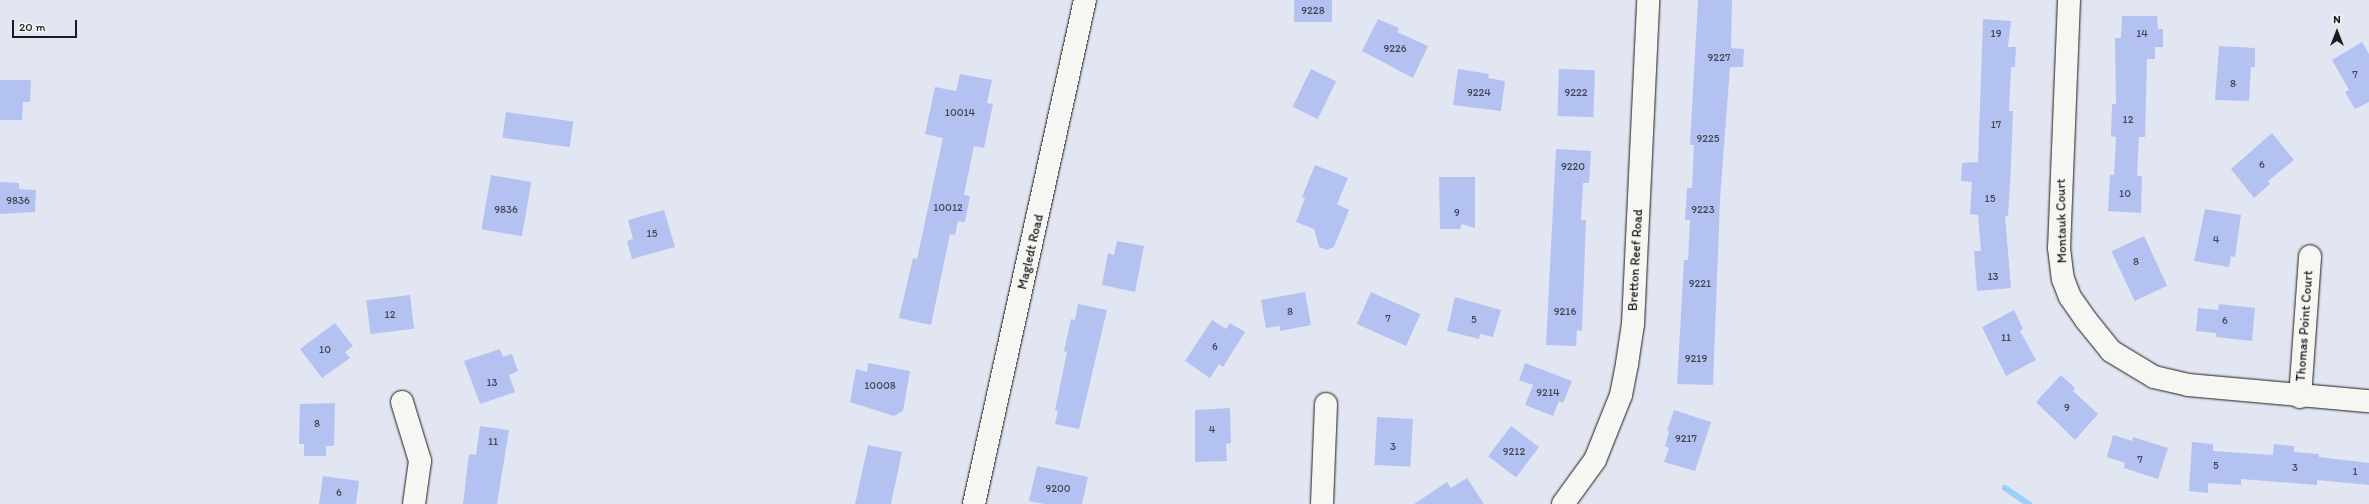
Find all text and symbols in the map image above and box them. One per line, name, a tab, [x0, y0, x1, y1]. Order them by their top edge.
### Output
house number: 9228	[1301, 4, 1325, 18]
scale bar	[14, 12, 79, 38]
north arrow	[2317, 12, 2357, 52]
text: N	[2333, 13, 2341, 26]
text: 20 m	[19, 20, 46, 34]
house number: 19	[1991, 27, 2001, 41]
house number: 14	[2136, 27, 2148, 41]
house number: 9226	[1383, 42, 1407, 56]
house number: 9227	[1708, 51, 1730, 65]
house number: 7	[2352, 68, 2358, 82]
house number: 8	[2230, 77, 2236, 91]
house number: 9224	[1467, 86, 1491, 100]
house number: 9222	[1564, 86, 1588, 100]
house number: 10014	[945, 106, 975, 120]
house number: 12	[2123, 113, 2133, 127]
house number: 17	[1991, 118, 2001, 132]
house number: 9225	[1696, 132, 1720, 146]
house number: 6	[2259, 158, 2265, 172]
house number: 9220	[1561, 160, 1585, 174]
street label: Montauk Court	[2053, 179, 2071, 263]
house number: 10	[2119, 187, 2131, 201]
house number: 15	[1985, 192, 1995, 206]
house number: 9836	[6, 194, 30, 208]
house number: 10012	[933, 201, 963, 215]
house number: 9836	[494, 203, 518, 217]
house number: 9223	[1691, 203, 1715, 217]
house number: 9	[1454, 206, 1460, 220]
street label: Bretton Reef Road	[1626, 209, 1646, 311]
street label: Magledt Road	[1015, 213, 1047, 291]
house number: 15	[647, 227, 657, 241]
house number: 4	[2213, 233, 2219, 247]
house number: 8	[2133, 255, 2139, 269]
house number: 13	[1987, 270, 1999, 284]
street label: Thomas Point Court	[2293, 270, 2317, 382]
house number: 9221	[1689, 277, 1711, 291]
house number: 8	[1287, 305, 1293, 319]
house number: 9216	[1554, 305, 1576, 319]
house number: 12	[385, 308, 395, 322]
house number: 7	[1385, 312, 1391, 326]
house number: 5	[1471, 313, 1477, 327]
house number: 6	[2222, 314, 2228, 328]
house number: 11	[2001, 331, 2011, 345]
house number: 6	[1212, 340, 1218, 354]
house number: 10	[319, 343, 331, 357]
house number: 9219	[1685, 352, 1707, 366]
house number: 13	[486, 376, 498, 390]
house number: 10008	[864, 379, 896, 393]
house number: 9214	[1536, 386, 1560, 400]
house number: 9	[2064, 401, 2070, 415]
house number: 8	[314, 417, 320, 431]
house number: 4	[1209, 423, 1215, 437]
house number: 9217	[1675, 432, 1697, 446]
house number: 11	[488, 435, 498, 449]
house number: 3	[1390, 440, 1396, 454]
house number: 9212	[1503, 445, 1525, 459]
house number: 7	[2137, 453, 2143, 467]
house number: 5	[2213, 459, 2219, 473]
house number: 3	[2292, 461, 2298, 475]
house number: 1	[2352, 465, 2358, 479]
house number: 9200	[1045, 482, 1071, 496]
house number: 6	[336, 486, 342, 500]

